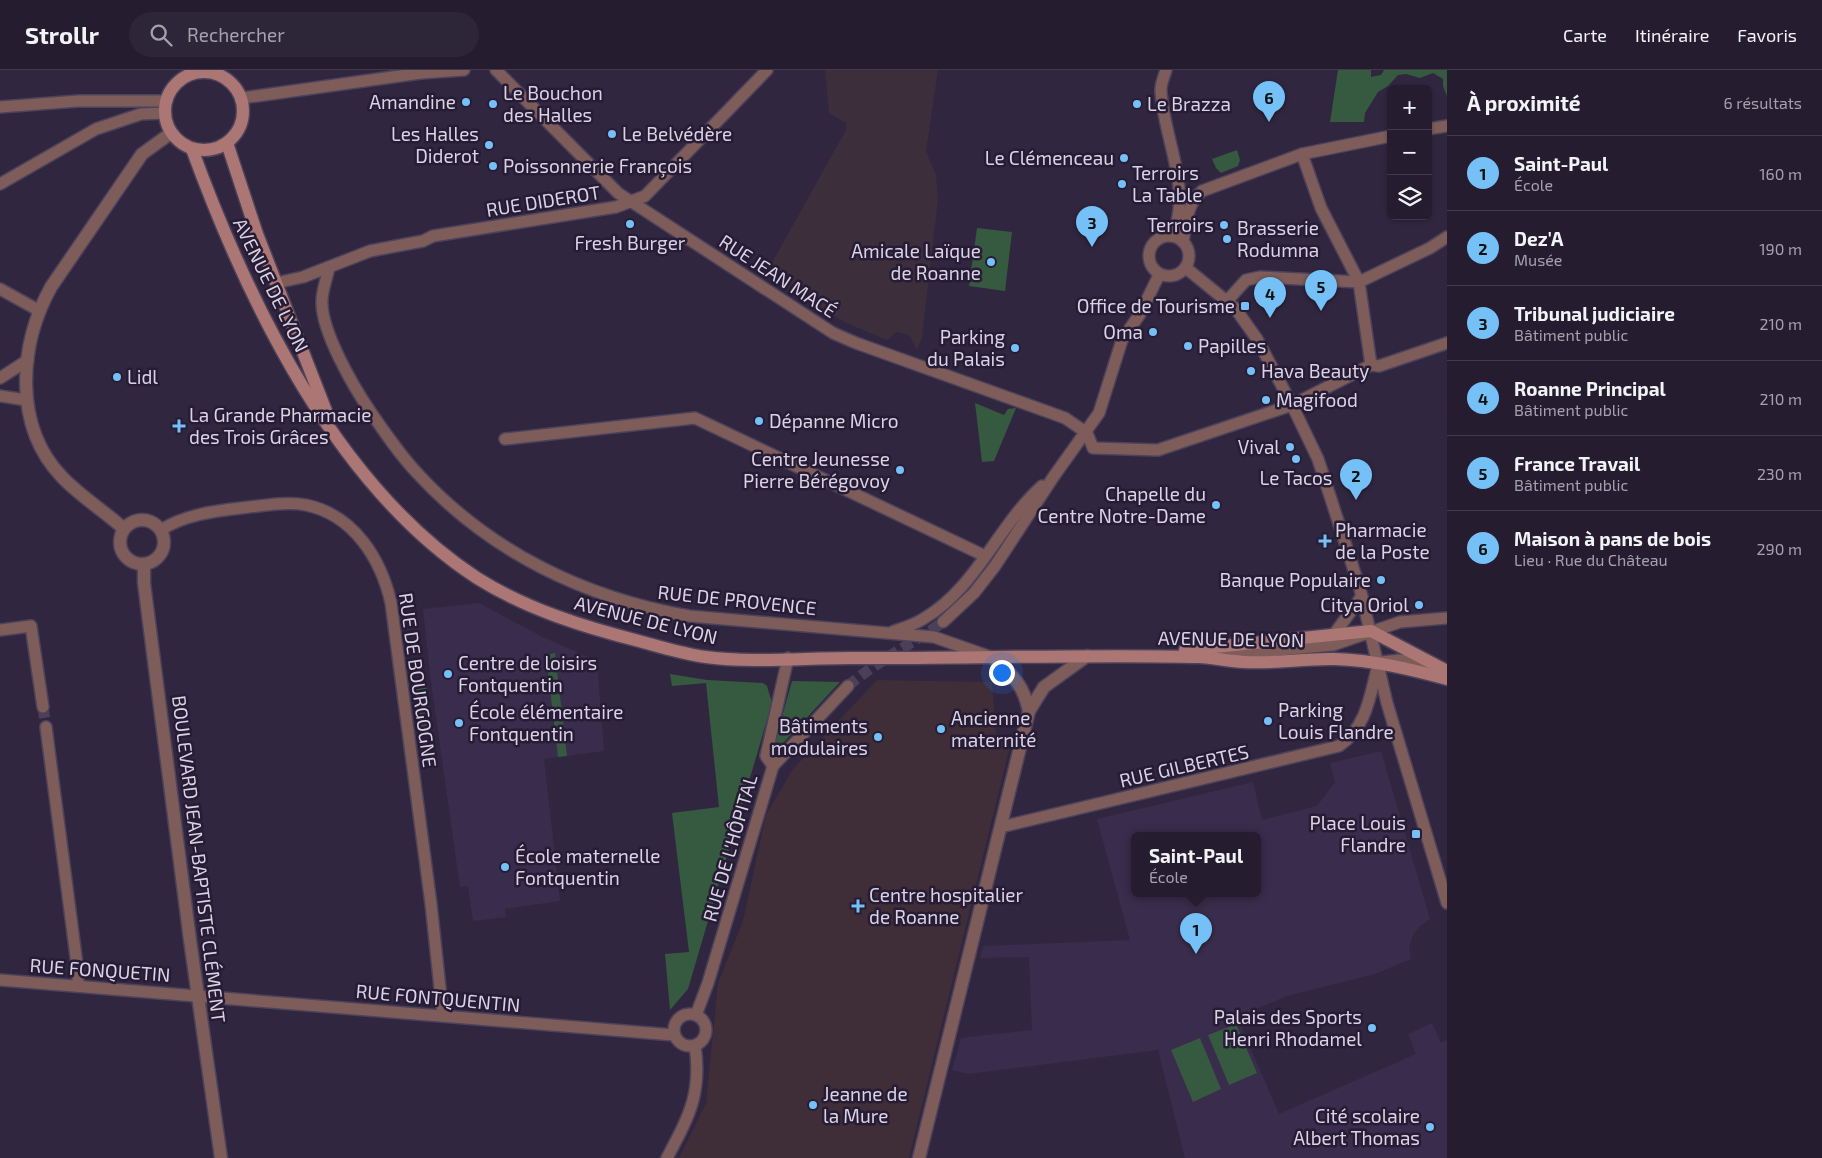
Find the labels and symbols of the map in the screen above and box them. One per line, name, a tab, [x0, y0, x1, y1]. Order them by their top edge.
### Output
place label: Le Bouchon des Halles	[503, 81, 603, 126]
pin: 6	[1253, 81, 1285, 122]
place label: Amandine	[369, 90, 456, 113]
place label: Le Brazza	[1147, 92, 1231, 115]
marker: Amandine	[460, 96, 472, 108]
marker: Le Bouchon des Halles	[487, 98, 499, 110]
marker: Le Brazza	[1131, 98, 1143, 110]
place label: Les Halles Diderot	[391, 122, 479, 167]
place label: Le Belvédère	[622, 122, 732, 145]
marker: Le Belvédère	[606, 128, 618, 140]
marker: Les Halles Diderot	[483, 139, 495, 151]
place label: Le Clémenceau	[985, 146, 1114, 169]
marker: Le Clémenceau	[1118, 152, 1130, 164]
place label: Poissonnerie François	[503, 154, 692, 178]
marker: Poissonnerie François	[487, 160, 499, 172]
place label: Terroirs La Table	[1132, 161, 1202, 206]
marker: Terroirs La Table	[1116, 178, 1128, 190]
street label: RUE DIDEROT	[484, 180, 602, 221]
pin: 3	[1076, 206, 1108, 247]
place label: Terroirs	[1147, 213, 1214, 236]
street label: AVENUE DE LYON	[229, 214, 314, 356]
place label: Brasserie Rodumna	[1237, 216, 1319, 261]
marker: Fresh Burger	[624, 218, 636, 230]
marker: Terroirs	[1218, 219, 1230, 231]
street label: RUE JEAN MACÉ	[715, 229, 841, 322]
place label: Fresh Burger	[575, 231, 686, 254]
marker: Brasserie Rodumna	[1221, 233, 1233, 245]
place label: Amicale Laïque de Roanne	[851, 239, 981, 284]
marker: Amicale Laïque de Roanne	[985, 256, 997, 268]
pin: 5	[1305, 270, 1337, 311]
pin: 4	[1254, 277, 1286, 318]
place label: Office de Tourisme	[1077, 294, 1235, 317]
marker: Office de Tourisme	[1239, 300, 1251, 312]
place label: Oma	[1103, 320, 1143, 343]
place label: Parking du Palais	[927, 325, 1005, 370]
marker: Oma	[1147, 326, 1159, 338]
place label: Papilles	[1198, 334, 1266, 357]
marker: Papilles	[1182, 340, 1194, 352]
marker: Parking du Palais	[1009, 342, 1021, 354]
place label: Hava Beauty	[1261, 359, 1369, 382]
place label: Lidl	[127, 365, 158, 388]
marker: Hava Beauty	[1245, 365, 1257, 377]
marker: Lidl	[111, 371, 123, 383]
place label: Magifood	[1276, 388, 1358, 411]
marker: Magifood	[1260, 394, 1272, 406]
place label: La Grande Pharmacie des Trois Grâces	[189, 403, 371, 448]
place label: Dépanne Micro	[769, 409, 899, 432]
marker: Dépanne Micro	[753, 415, 765, 427]
marker: La Grande Pharmacie des Trois Grâces	[173, 420, 185, 432]
place label: Vival	[1238, 435, 1280, 458]
marker: Vival	[1284, 441, 1296, 453]
place label: Centre Jeunesse Pierre Bérégovoy	[743, 447, 890, 492]
marker: Le Tacos	[1290, 453, 1302, 465]
pin: 2	[1340, 459, 1372, 500]
marker: Centre Jeunesse Pierre Bérégovoy	[894, 464, 906, 476]
place label: Le Tacos	[1260, 466, 1333, 489]
place label: Chapelle du Centre Notre-Dame	[1037, 482, 1206, 527]
marker: Chapelle du Centre Notre-Dame	[1210, 499, 1222, 511]
place label: Pharmacie de la Poste	[1335, 518, 1430, 563]
marker: Pharmacie de la Poste	[1319, 535, 1331, 547]
place label: Banque Populaire	[1220, 568, 1371, 591]
marker: Banque Populaire	[1375, 574, 1387, 586]
street label: RUE DE PROVENCE	[657, 580, 818, 619]
street label: RUE DE BOURGOGNE	[395, 591, 442, 769]
street label: AVENUE DE LYON	[572, 591, 720, 648]
place label: Citya Oriol	[1320, 593, 1409, 616]
marker: Citya Oriol	[1413, 599, 1425, 611]
street label: AVENUE DE LYON	[1158, 626, 1304, 651]
place label: Centre de loisirs Fontquentin	[458, 651, 597, 696]
your location	[989, 660, 1015, 686]
marker: Centre de loisirs Fontquentin	[442, 668, 454, 680]
street label: BOULEVARD JEAN-BAPTISTE CLÉMENT	[168, 694, 231, 1024]
place label: Parking Louis Flandre	[1278, 698, 1394, 743]
place label: École élémentaire Fontquentin	[469, 700, 624, 745]
place label: Ancienne maternité	[951, 706, 1036, 751]
place label: Bâtiments modulaires	[771, 714, 868, 759]
marker: Parking Louis Flandre	[1262, 715, 1274, 727]
marker: École élémentaire Fontquentin	[453, 717, 465, 729]
marker: Ancienne maternité	[935, 723, 947, 735]
marker: Bâtiments modulaires	[872, 731, 884, 743]
street label: RUE GILBERTES	[1117, 739, 1251, 792]
street label: RUE DE L'HÔPITAL	[698, 771, 762, 924]
place label: Place Louis Flandre	[1309, 811, 1406, 856]
marker: Place Louis Flandre	[1410, 828, 1422, 840]
place label: École maternelle Fontquentin	[515, 844, 661, 889]
marker: École maternelle Fontquentin	[499, 861, 511, 873]
place label: Centre hospitalier de Roanne	[869, 883, 1024, 928]
marker: Centre hospitalier de Roanne	[851, 899, 865, 913]
pin: 1	[1180, 913, 1212, 954]
street label: RUE FONQUETIN	[29, 953, 171, 986]
street label: RUE FONTQUENTIN	[355, 979, 521, 1016]
place label: Palais des Sports Henri Rhodamel	[1214, 1005, 1362, 1050]
marker: Palais des Sports Henri Rhodamel	[1366, 1022, 1378, 1034]
place label: Jeanne de la Mure	[823, 1082, 908, 1127]
marker: Jeanne de la Mure	[807, 1099, 819, 1111]
place label: Cité scolaire Albert Thomas	[1293, 1104, 1420, 1149]
marker: Cité scolaire Albert Thomas	[1424, 1121, 1436, 1133]

